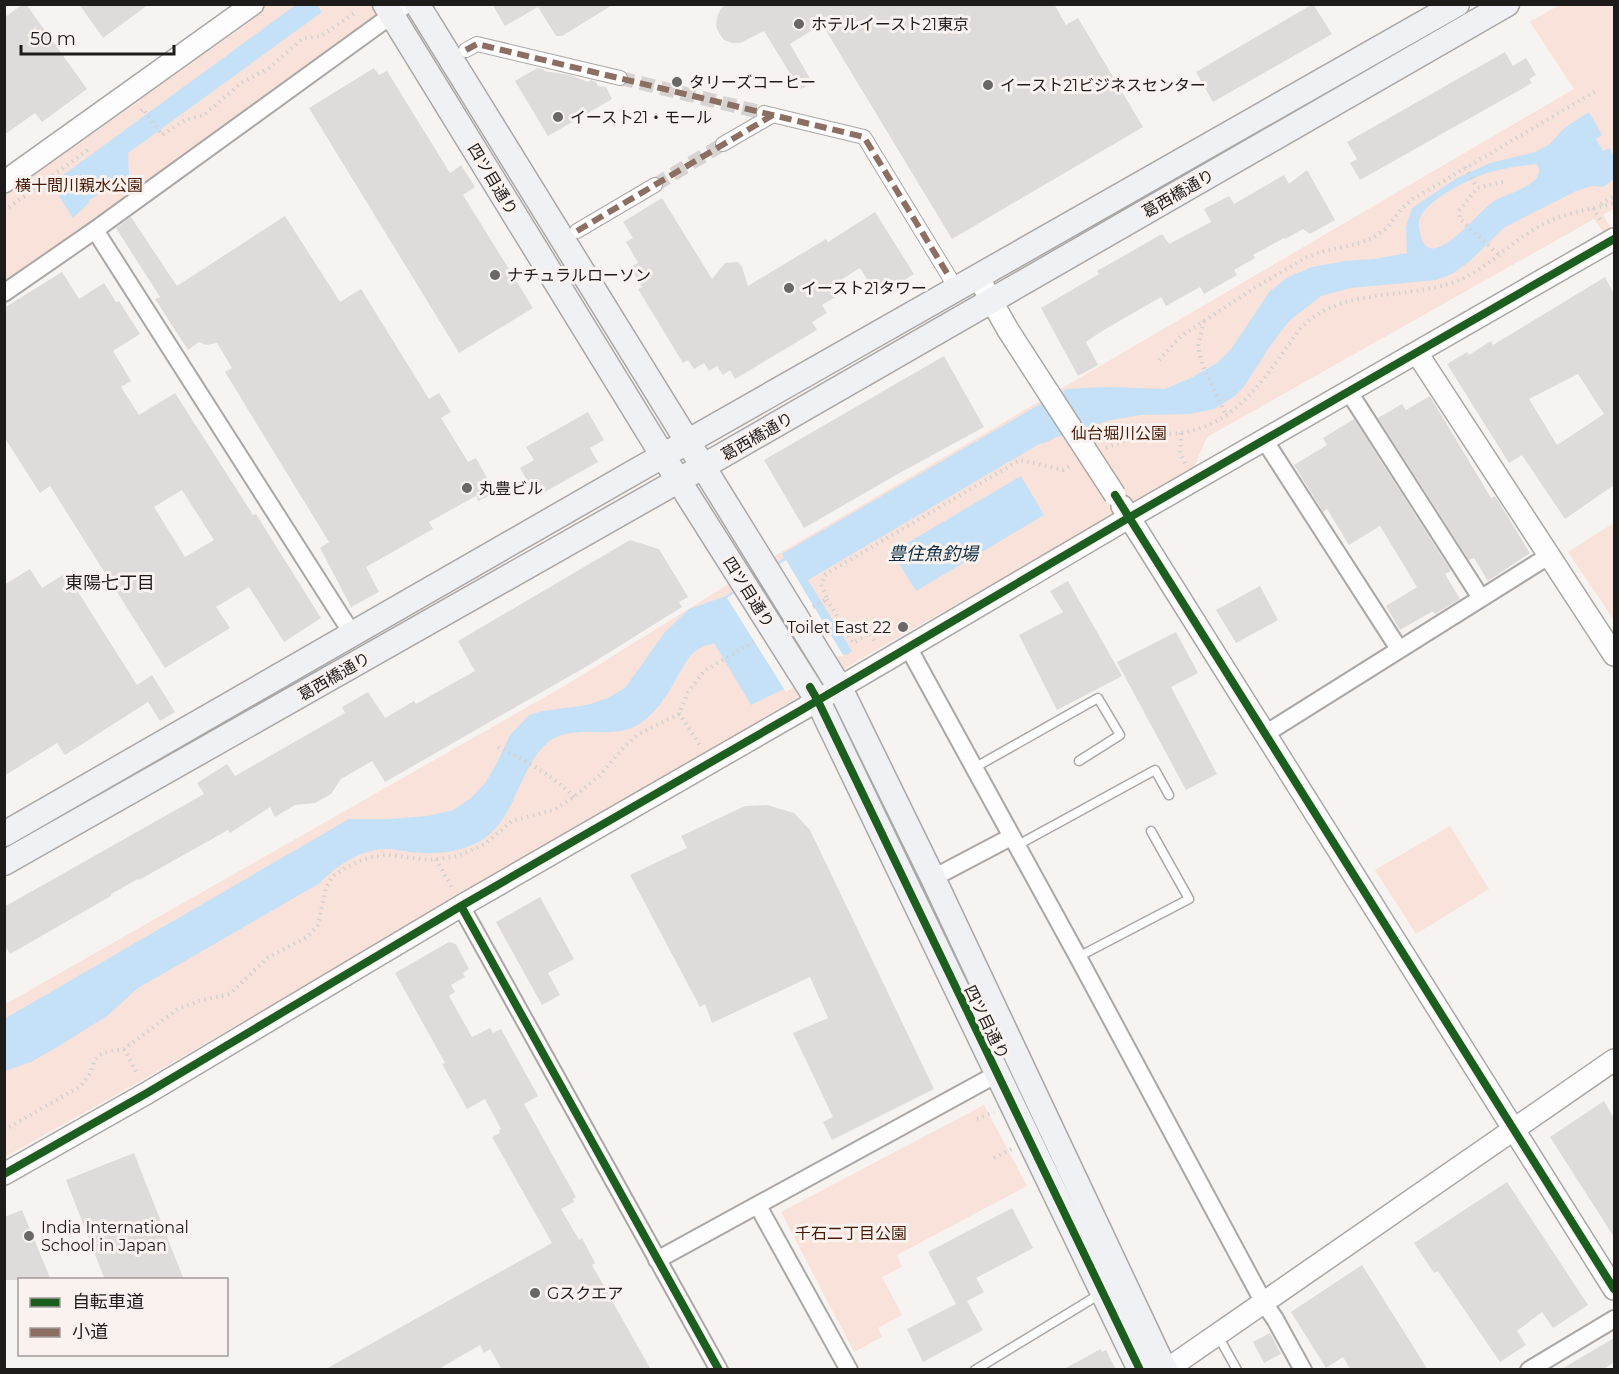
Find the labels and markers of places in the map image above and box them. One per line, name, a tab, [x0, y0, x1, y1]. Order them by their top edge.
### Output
place label: ホテルイースト21東京	[811, 15, 969, 34]
marker: ホテルイースト21東京	[792, 17, 806, 31]
place label: タリーズコーヒー	[689, 73, 816, 92]
marker: タリーズコーヒー	[670, 75, 684, 89]
place label: イースト21ビジネスセンター	[1000, 76, 1206, 95]
marker: イースト21ビジネスセンター	[981, 78, 995, 92]
place label: イース卜21・モール	[570, 108, 712, 127]
marker: イース卜21・モール	[551, 110, 565, 124]
place label: ナチュラルローソン	[507, 266, 651, 285]
marker: ナチュラルローソン	[488, 268, 502, 282]
place label: イースト21タワー	[801, 279, 927, 298]
marker: イースト21タワー	[782, 281, 796, 295]
place label: 丸豊ビル	[479, 479, 543, 498]
marker: 丸豊ビル	[460, 481, 474, 495]
place label: Toilet East 22	[787, 618, 891, 637]
marker: Toilet East 22	[896, 620, 910, 634]
place label: India International School in Japan	[41, 1218, 189, 1255]
marker: India International School in Japan	[22, 1229, 36, 1243]
place label: Gスクエア	[547, 1284, 623, 1303]
marker: Gスクエア	[528, 1286, 542, 1300]

